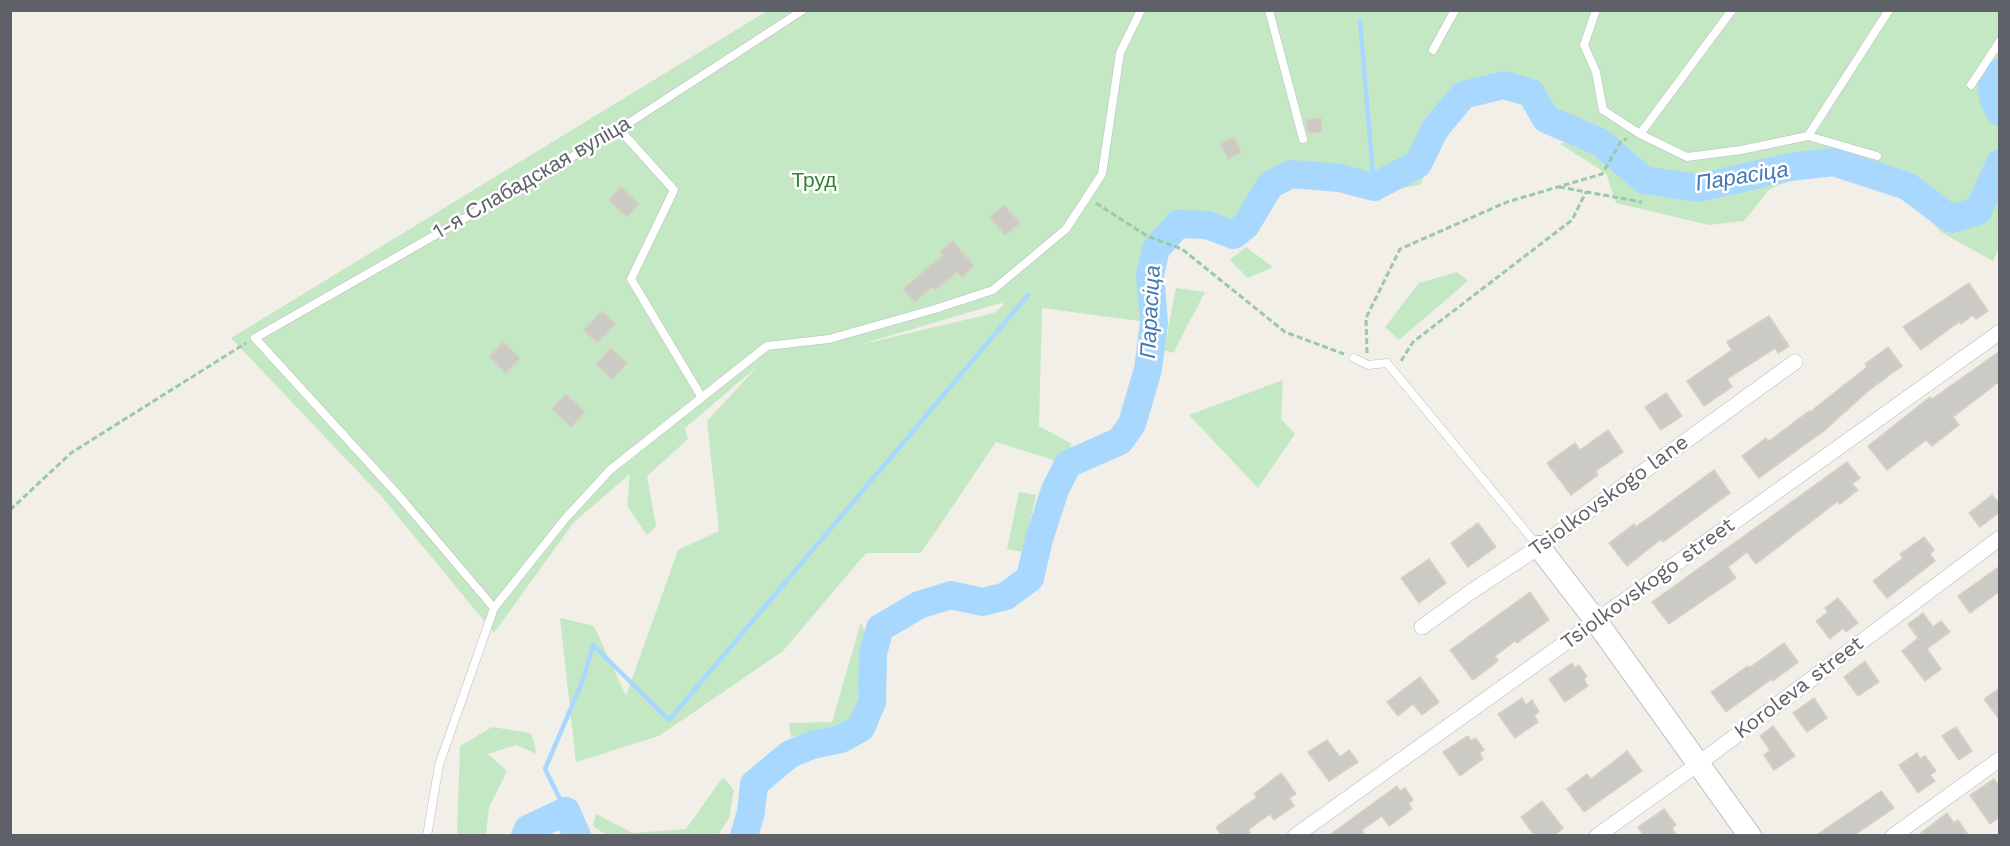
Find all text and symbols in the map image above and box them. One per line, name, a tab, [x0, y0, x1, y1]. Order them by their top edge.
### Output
street label: 1-я Слабадская вуліца	[429, 111, 635, 245]
water label: Парасіца	[1694, 157, 1790, 197]
park label: Труд	[791, 168, 837, 194]
water label: Парасіца	[1135, 265, 1167, 359]
street label: Tsiolkovskogo lane	[1524, 430, 1694, 562]
street label: Tsiolkovskogo street	[1556, 513, 1740, 655]
street label: Koroleva street	[1729, 631, 1869, 745]

